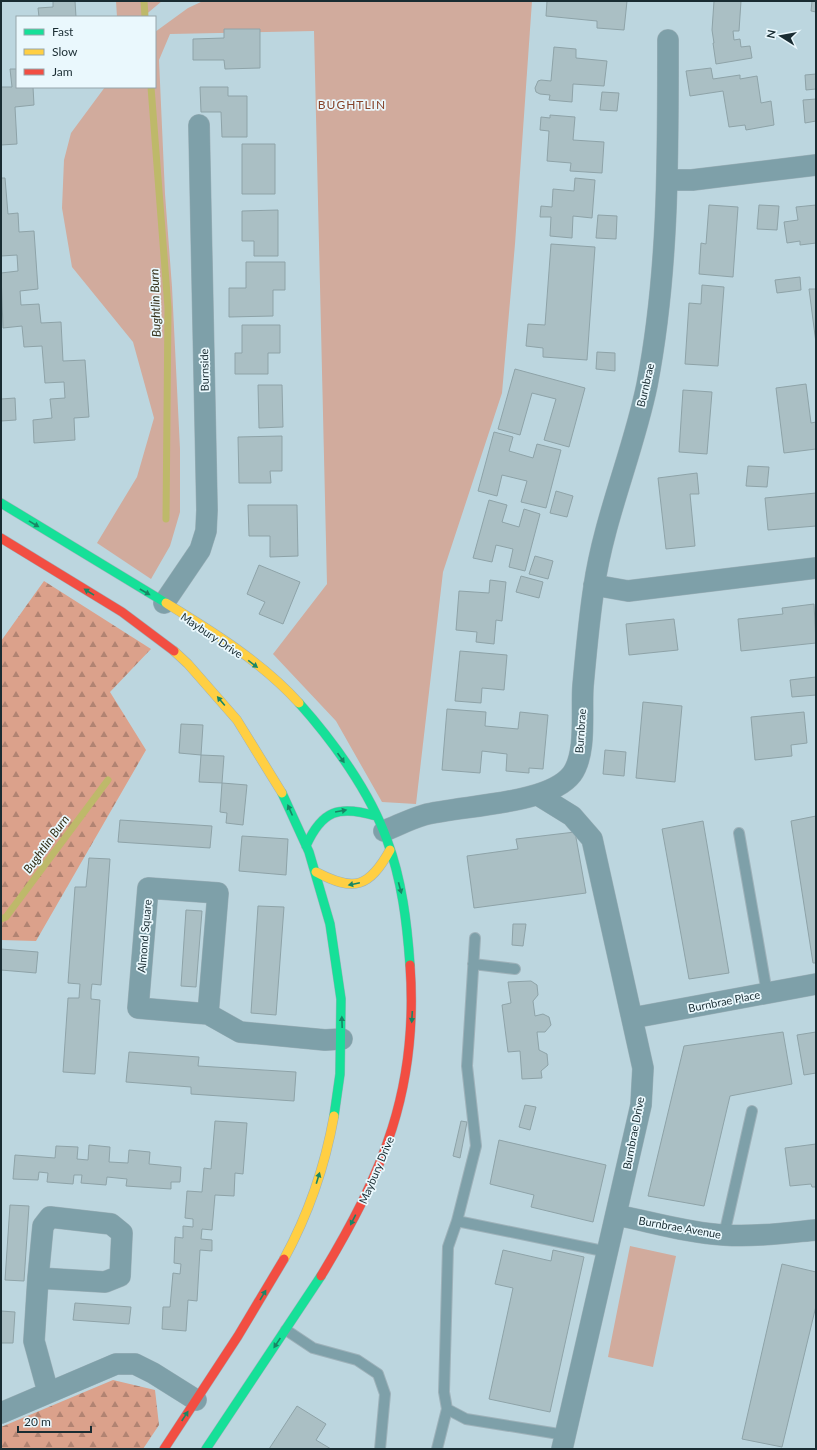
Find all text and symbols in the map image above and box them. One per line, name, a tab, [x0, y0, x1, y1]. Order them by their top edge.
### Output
legend	[16, 16, 156, 88]
north arrow	[761, 16, 801, 56]
text: Fast	[52, 24, 74, 39]
text: N	[764, 29, 778, 39]
text: Slow	[52, 44, 78, 59]
text: Jam	[52, 64, 73, 79]
district label: BUGHTLIN	[318, 97, 386, 112]
water label: Bughtlin Burn	[146, 269, 164, 337]
street label: Burnside	[197, 348, 211, 391]
street label: Burnbrae	[634, 362, 656, 408]
one-way arrow	[28, 520, 40, 527]
one-way arrow	[84, 588, 94, 596]
one-way arrow	[139, 588, 151, 595]
street label: Maybury Drive	[179, 610, 246, 661]
one-way arrow	[248, 659, 258, 667]
one-way arrow	[216, 695, 225, 706]
street label: Burnbrae	[572, 708, 588, 754]
one-way arrow	[337, 752, 345, 763]
one-way arrow	[287, 804, 294, 816]
one-way arrow	[335, 808, 348, 814]
water label: Bughtlin Burn	[20, 812, 72, 876]
one-way arrow	[347, 882, 360, 888]
one-way arrow	[397, 882, 403, 894]
street label: Almond Square	[134, 899, 154, 973]
street label: Burnbrae Place	[687, 988, 761, 1014]
one-way arrow	[409, 1011, 415, 1024]
one-way arrow	[338, 1016, 345, 1028]
street label: Burnbrae Drive	[620, 1095, 646, 1170]
street label: Maybury Drive	[356, 1134, 396, 1206]
one-way arrow	[315, 1172, 321, 1184]
street label: Burnbrae Avenue	[638, 1213, 722, 1241]
one-way arrow	[350, 1215, 356, 1226]
one-way arrow	[259, 1290, 267, 1300]
one-way arrow	[273, 1338, 281, 1348]
scale bar	[18, 1408, 91, 1434]
one-way arrow	[182, 1411, 189, 1422]
text: 20 m	[24, 1414, 51, 1429]

